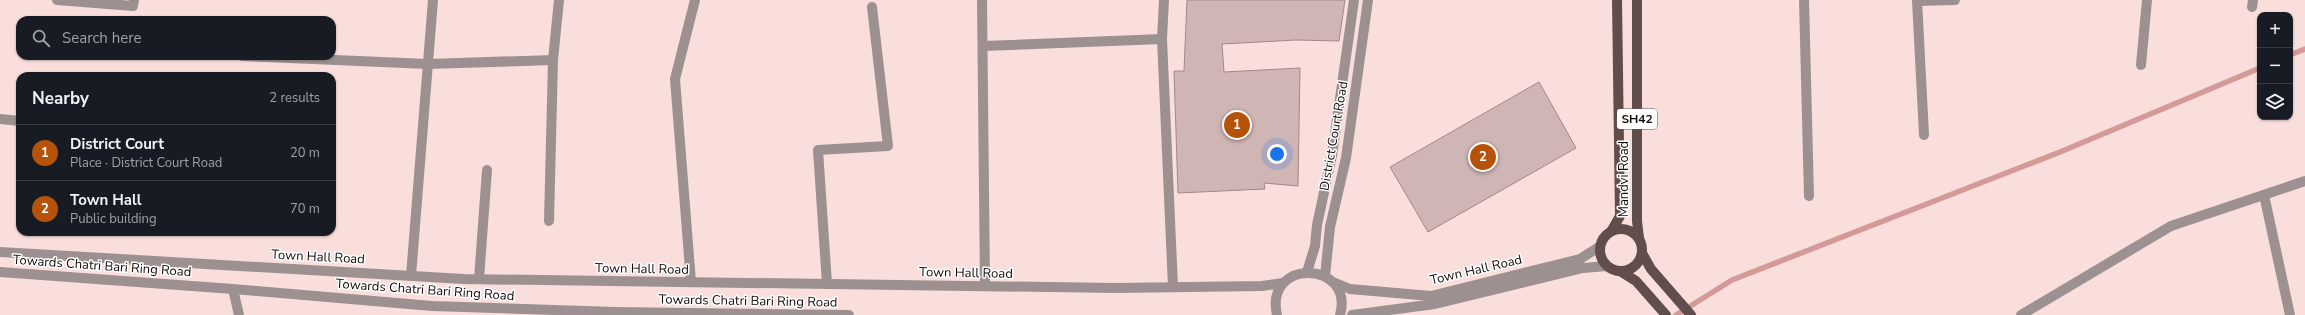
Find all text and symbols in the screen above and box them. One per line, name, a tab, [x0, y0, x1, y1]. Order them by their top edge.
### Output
map controls	[2257, 12, 2293, 120]
button: +	[2257, 12, 2293, 48]
search box	[16, 16, 336, 60]
icon: search	[30, 27, 52, 49]
text: Search here	[62, 28, 142, 48]
button: −	[2257, 48, 2293, 84]
street label: District Court Road	[1316, 80, 1352, 192]
button: layers	[2257, 84, 2293, 120]
text: Nearby	[32, 87, 89, 110]
text: 2 results	[269, 89, 320, 107]
road number: SH42	[1617, 109, 1657, 129]
pin: 1	[1224, 110, 1250, 140]
text: District Court	[70, 134, 164, 154]
street label: Mandvi Road	[1615, 141, 1633, 217]
pin: 2	[1470, 142, 1496, 172]
text: 1	[41, 144, 49, 162]
text: 20 m	[290, 144, 320, 162]
your location	[1267, 144, 1287, 164]
text: Place · District Court Road	[70, 154, 222, 172]
text: Town Hall	[70, 190, 142, 210]
text: 2	[41, 200, 49, 218]
text: 70 m	[290, 200, 320, 218]
text: Public building	[70, 210, 157, 228]
street label: Town Hall Road	[271, 246, 365, 268]
street label: Towards Chatri Bari Ring Road	[12, 251, 192, 281]
street label: Town Hall Road	[1428, 251, 1524, 289]
street label: Town Hall Road	[595, 259, 689, 279]
street label: Town Hall Road	[919, 263, 1013, 283]
street label: Towards Chatri Bari Ring Road	[335, 275, 515, 305]
street label: Towards Chatri Bari Ring Road	[658, 290, 838, 312]

